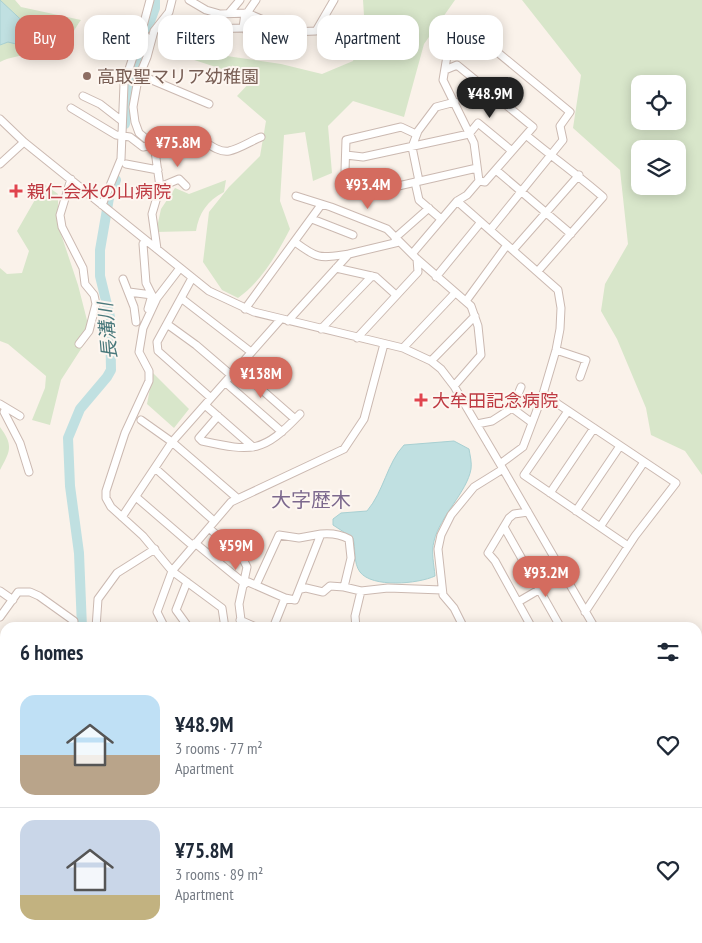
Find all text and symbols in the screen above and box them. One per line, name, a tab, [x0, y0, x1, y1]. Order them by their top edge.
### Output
chip: Buy	[15, 15, 74, 60]
chip: Rent	[84, 15, 148, 60]
chip: Filters	[158, 15, 233, 60]
chip: New	[243, 15, 307, 60]
chip: Apartment	[317, 15, 419, 60]
chip: House	[429, 15, 503, 60]
place label: 高取聖マリア幼稚園	[97, 65, 259, 88]
marker: 高取聖マリア幼稚園	[81, 70, 93, 82]
map controls	[631, 75, 686, 195]
button: locate	[631, 75, 686, 130]
pin: ¥48.9M	[449, 76, 531, 119]
text: ¥48.9M	[468, 83, 512, 103]
pin: ¥75.8M	[137, 126, 219, 168]
text: ¥75.8M	[156, 132, 200, 152]
button: layers	[631, 140, 686, 195]
pin: ¥93.4M	[327, 168, 409, 210]
text: ¥93.4M	[346, 174, 390, 194]
place label: 親仁会米の山病院	[27, 180, 171, 203]
marker: 親仁会米の山病院	[9, 184, 23, 198]
water label: 長溝川	[92, 300, 121, 360]
pin: ¥138M	[226, 356, 296, 399]
text: ¥138M	[240, 363, 282, 383]
place label: 大牟田記念病院	[432, 389, 558, 412]
marker: 大牟田記念病院	[414, 393, 428, 407]
district label: 大字歴木	[271, 487, 351, 513]
pin: ¥59M	[206, 528, 266, 571]
text: ¥59M	[219, 535, 253, 555]
pin: ¥93.2M	[505, 556, 587, 598]
text: ¥93.2M	[524, 562, 568, 582]
icon: filters	[654, 638, 682, 666]
text: 6 homes	[20, 639, 83, 666]
text: ¥48.9M	[175, 711, 234, 738]
icon: home	[60, 715, 120, 775]
icon: heart	[654, 731, 682, 759]
text: 3 rooms · 77 m²	[175, 738, 263, 758]
text: Apartment	[175, 758, 234, 778]
text: ¥75.8M	[175, 837, 234, 864]
icon: home	[60, 840, 120, 900]
icon: heart	[654, 856, 682, 884]
text: 3 rooms · 89 m²	[175, 864, 263, 884]
text: Apartment	[175, 884, 234, 904]

